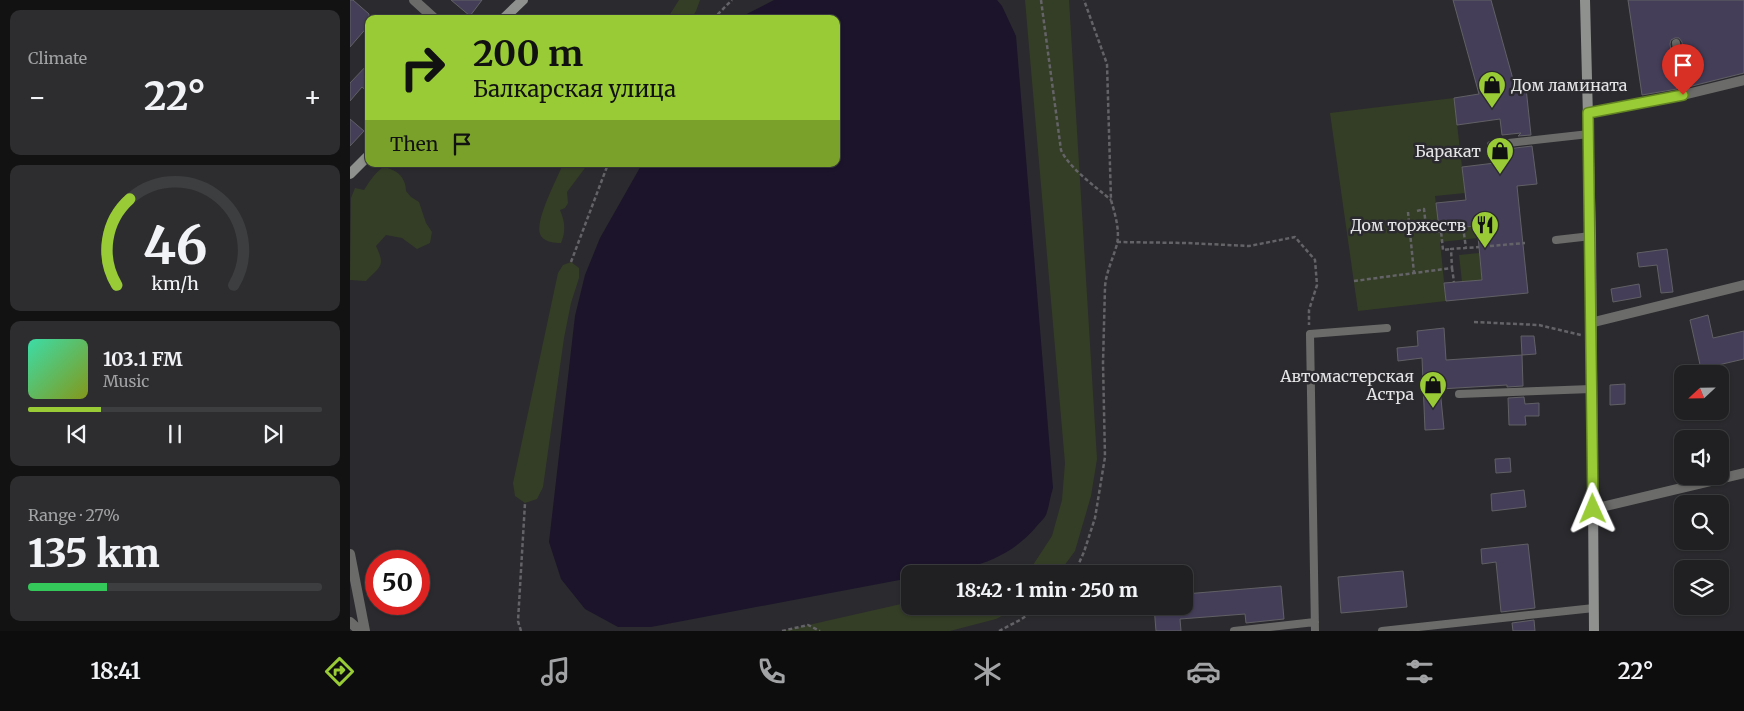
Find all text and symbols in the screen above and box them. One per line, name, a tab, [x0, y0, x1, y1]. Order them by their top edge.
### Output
text: 200 m	[473, 32, 583, 76]
icon: right	[390, 35, 455, 100]
pin	[1662, 44, 1704, 95]
text: Climate	[28, 48, 87, 68]
icon: arrive	[1669, 51, 1697, 79]
shop icon: Дом ламината	[1477, 70, 1507, 109]
text: 22°	[144, 73, 206, 120]
text: Балкарская улица	[473, 75, 676, 103]
place label: Дом ламината	[1511, 75, 1628, 95]
text: −	[28, 79, 47, 115]
text: +	[303, 79, 322, 115]
icon: arrive	[448, 130, 476, 158]
text: Then	[390, 132, 438, 156]
shop icon: Баракат	[1485, 136, 1515, 175]
place label: Баракат	[1415, 141, 1481, 161]
restaurant icon: Дом торжеств	[1470, 210, 1500, 249]
text: 46	[143, 213, 207, 278]
place label: Дом торжеств	[1350, 215, 1466, 235]
text: km/h	[151, 272, 199, 295]
text: 103.1 FM	[103, 347, 183, 371]
north arrow	[1674, 365, 1729, 420]
map controls	[1674, 365, 1729, 615]
place label: Автомастерская Астра	[1279, 366, 1414, 404]
shop icon: Автомастерская Астра	[1418, 370, 1448, 409]
text: Music	[103, 371, 149, 391]
icon: previous	[63, 420, 91, 448]
icon: pause	[161, 420, 189, 448]
icon: next	[259, 420, 287, 448]
button: sound	[1674, 430, 1729, 485]
position arrow	[1566, 482, 1618, 534]
button: search	[1674, 495, 1729, 550]
text: Range · 27%	[28, 505, 120, 525]
text: 135 km	[28, 530, 160, 577]
speed limit sign: 50	[365, 550, 430, 615]
button: layers	[1674, 560, 1729, 615]
text: 18:42 · 1 min · 250 m	[956, 578, 1138, 602]
icon: directions	[322, 654, 357, 689]
icon: music	[538, 654, 573, 689]
icon: phone	[754, 654, 789, 689]
icon: climate	[970, 654, 1005, 689]
icon: car	[1186, 654, 1221, 689]
icon: filters	[1402, 654, 1437, 689]
text: 18:41	[91, 657, 141, 685]
text: 22°	[1618, 657, 1653, 685]

